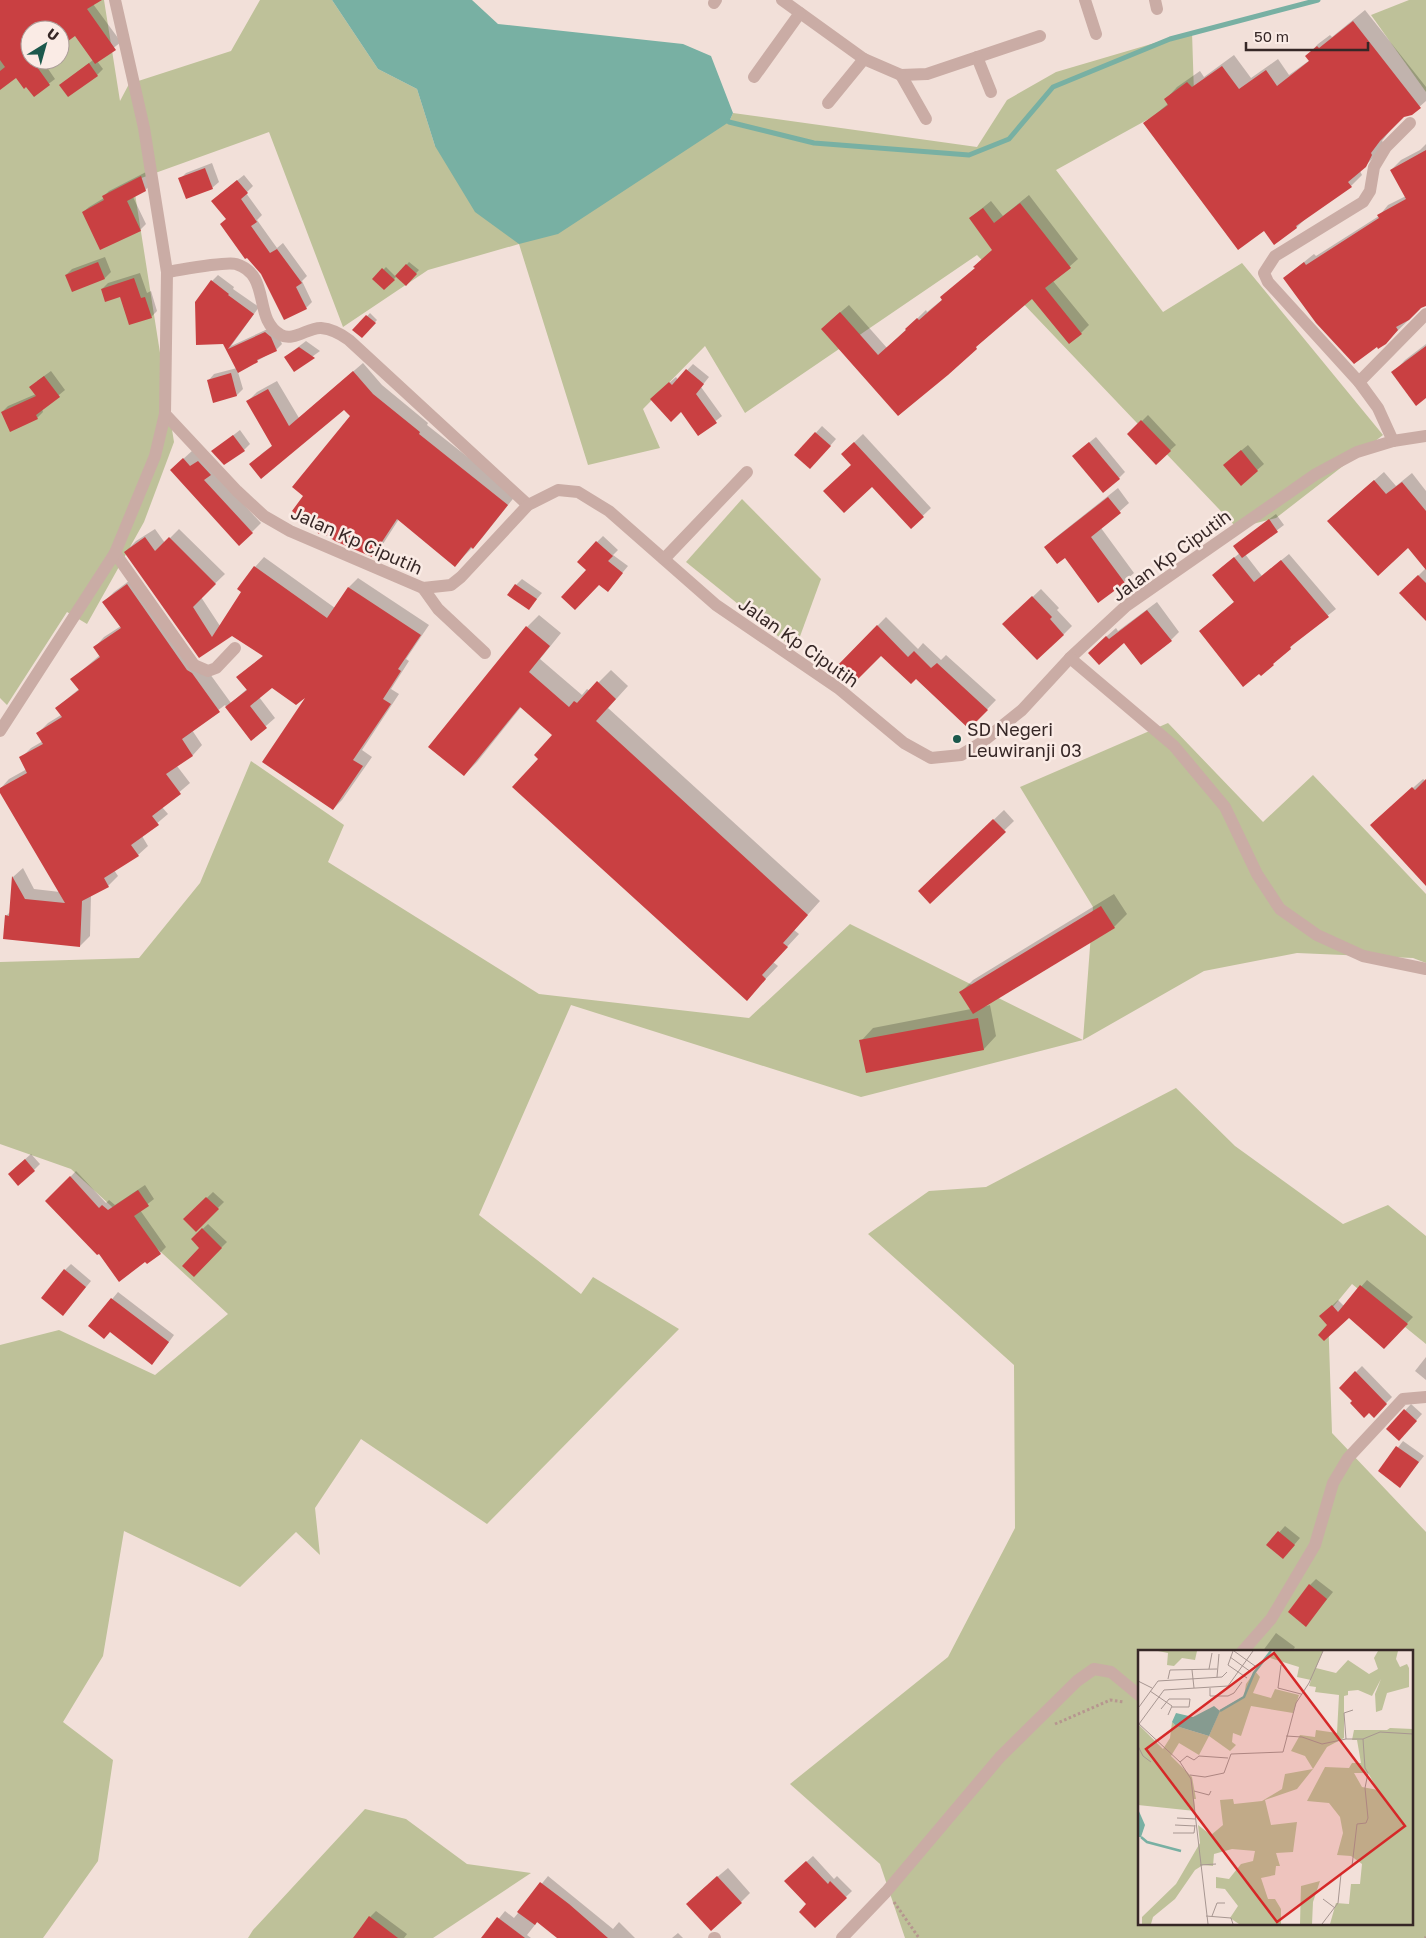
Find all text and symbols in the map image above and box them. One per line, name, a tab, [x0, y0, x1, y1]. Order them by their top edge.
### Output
north arrow	[20, 20, 70, 70]
scale bar	[1246, 20, 1368, 52]
text: U	[44, 24, 62, 44]
text: 50 m	[1254, 27, 1289, 45]
street label: Jalan Kp Ciputih	[288, 501, 426, 579]
street label: Jalan Kp Ciputih	[1107, 504, 1235, 606]
street label: Jalan Kp Ciputih	[735, 592, 863, 692]
place label: SD Negeri Leuwiranji 03	[967, 718, 1082, 761]
marker: SD Negeri Leuwiranji 03	[951, 733, 963, 745]
inset map	[1138, 1650, 1414, 1926]

